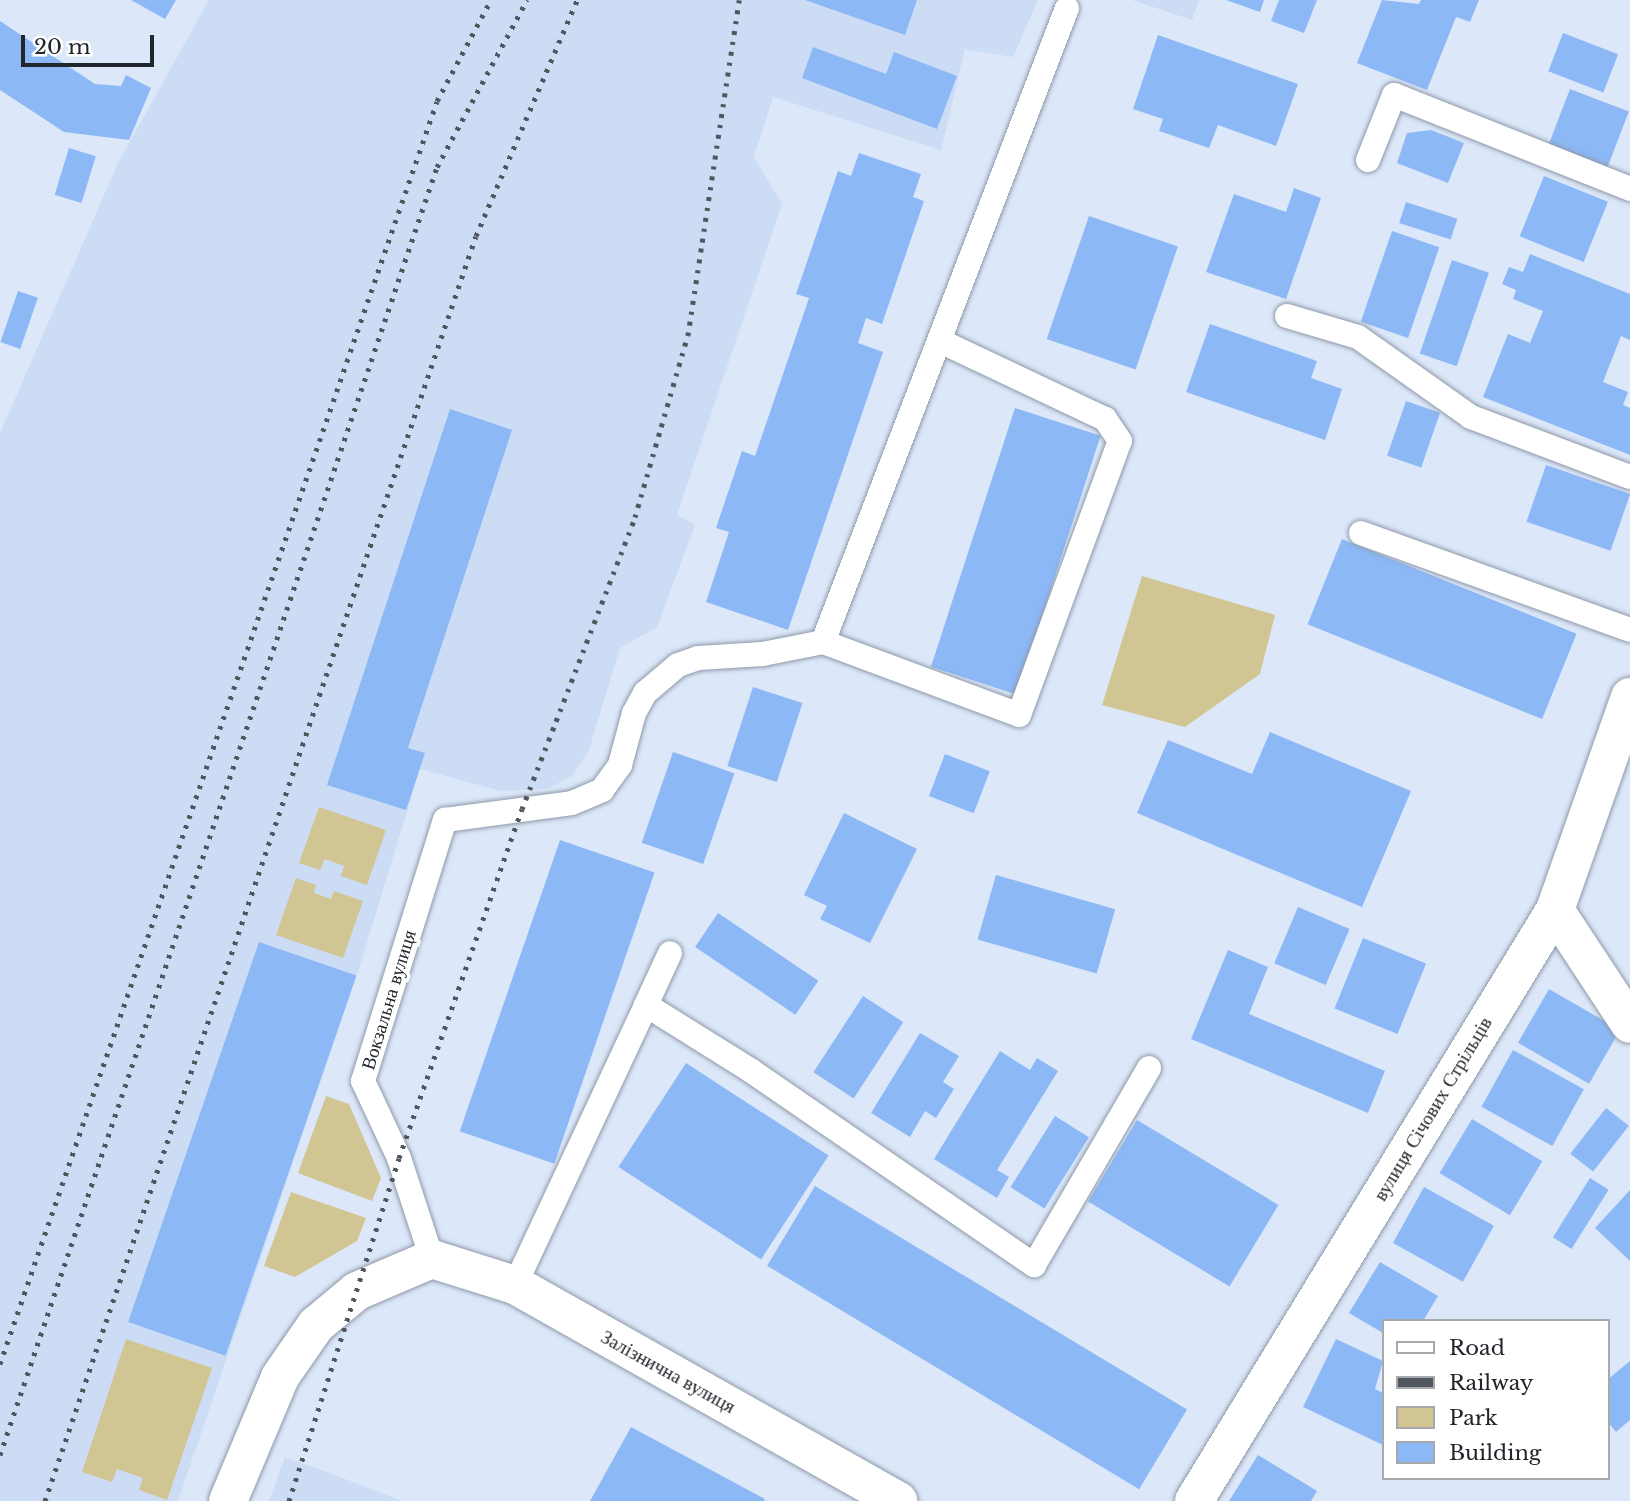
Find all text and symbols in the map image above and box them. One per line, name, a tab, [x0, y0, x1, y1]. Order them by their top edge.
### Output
scale bar	[24, 21, 158, 65]
text: 20 m	[34, 34, 91, 60]
street label: Вокзальна вулиця	[357, 927, 421, 1073]
street label: вулиця Січових Стрільців	[1369, 1013, 1497, 1205]
legend	[1382, 1319, 1609, 1480]
street label: Залізнична вулиця	[597, 1326, 739, 1418]
text: Road	[1449, 1335, 1505, 1361]
text: Railway	[1449, 1370, 1533, 1396]
text: Park	[1449, 1405, 1498, 1431]
text: Building	[1449, 1440, 1541, 1466]

